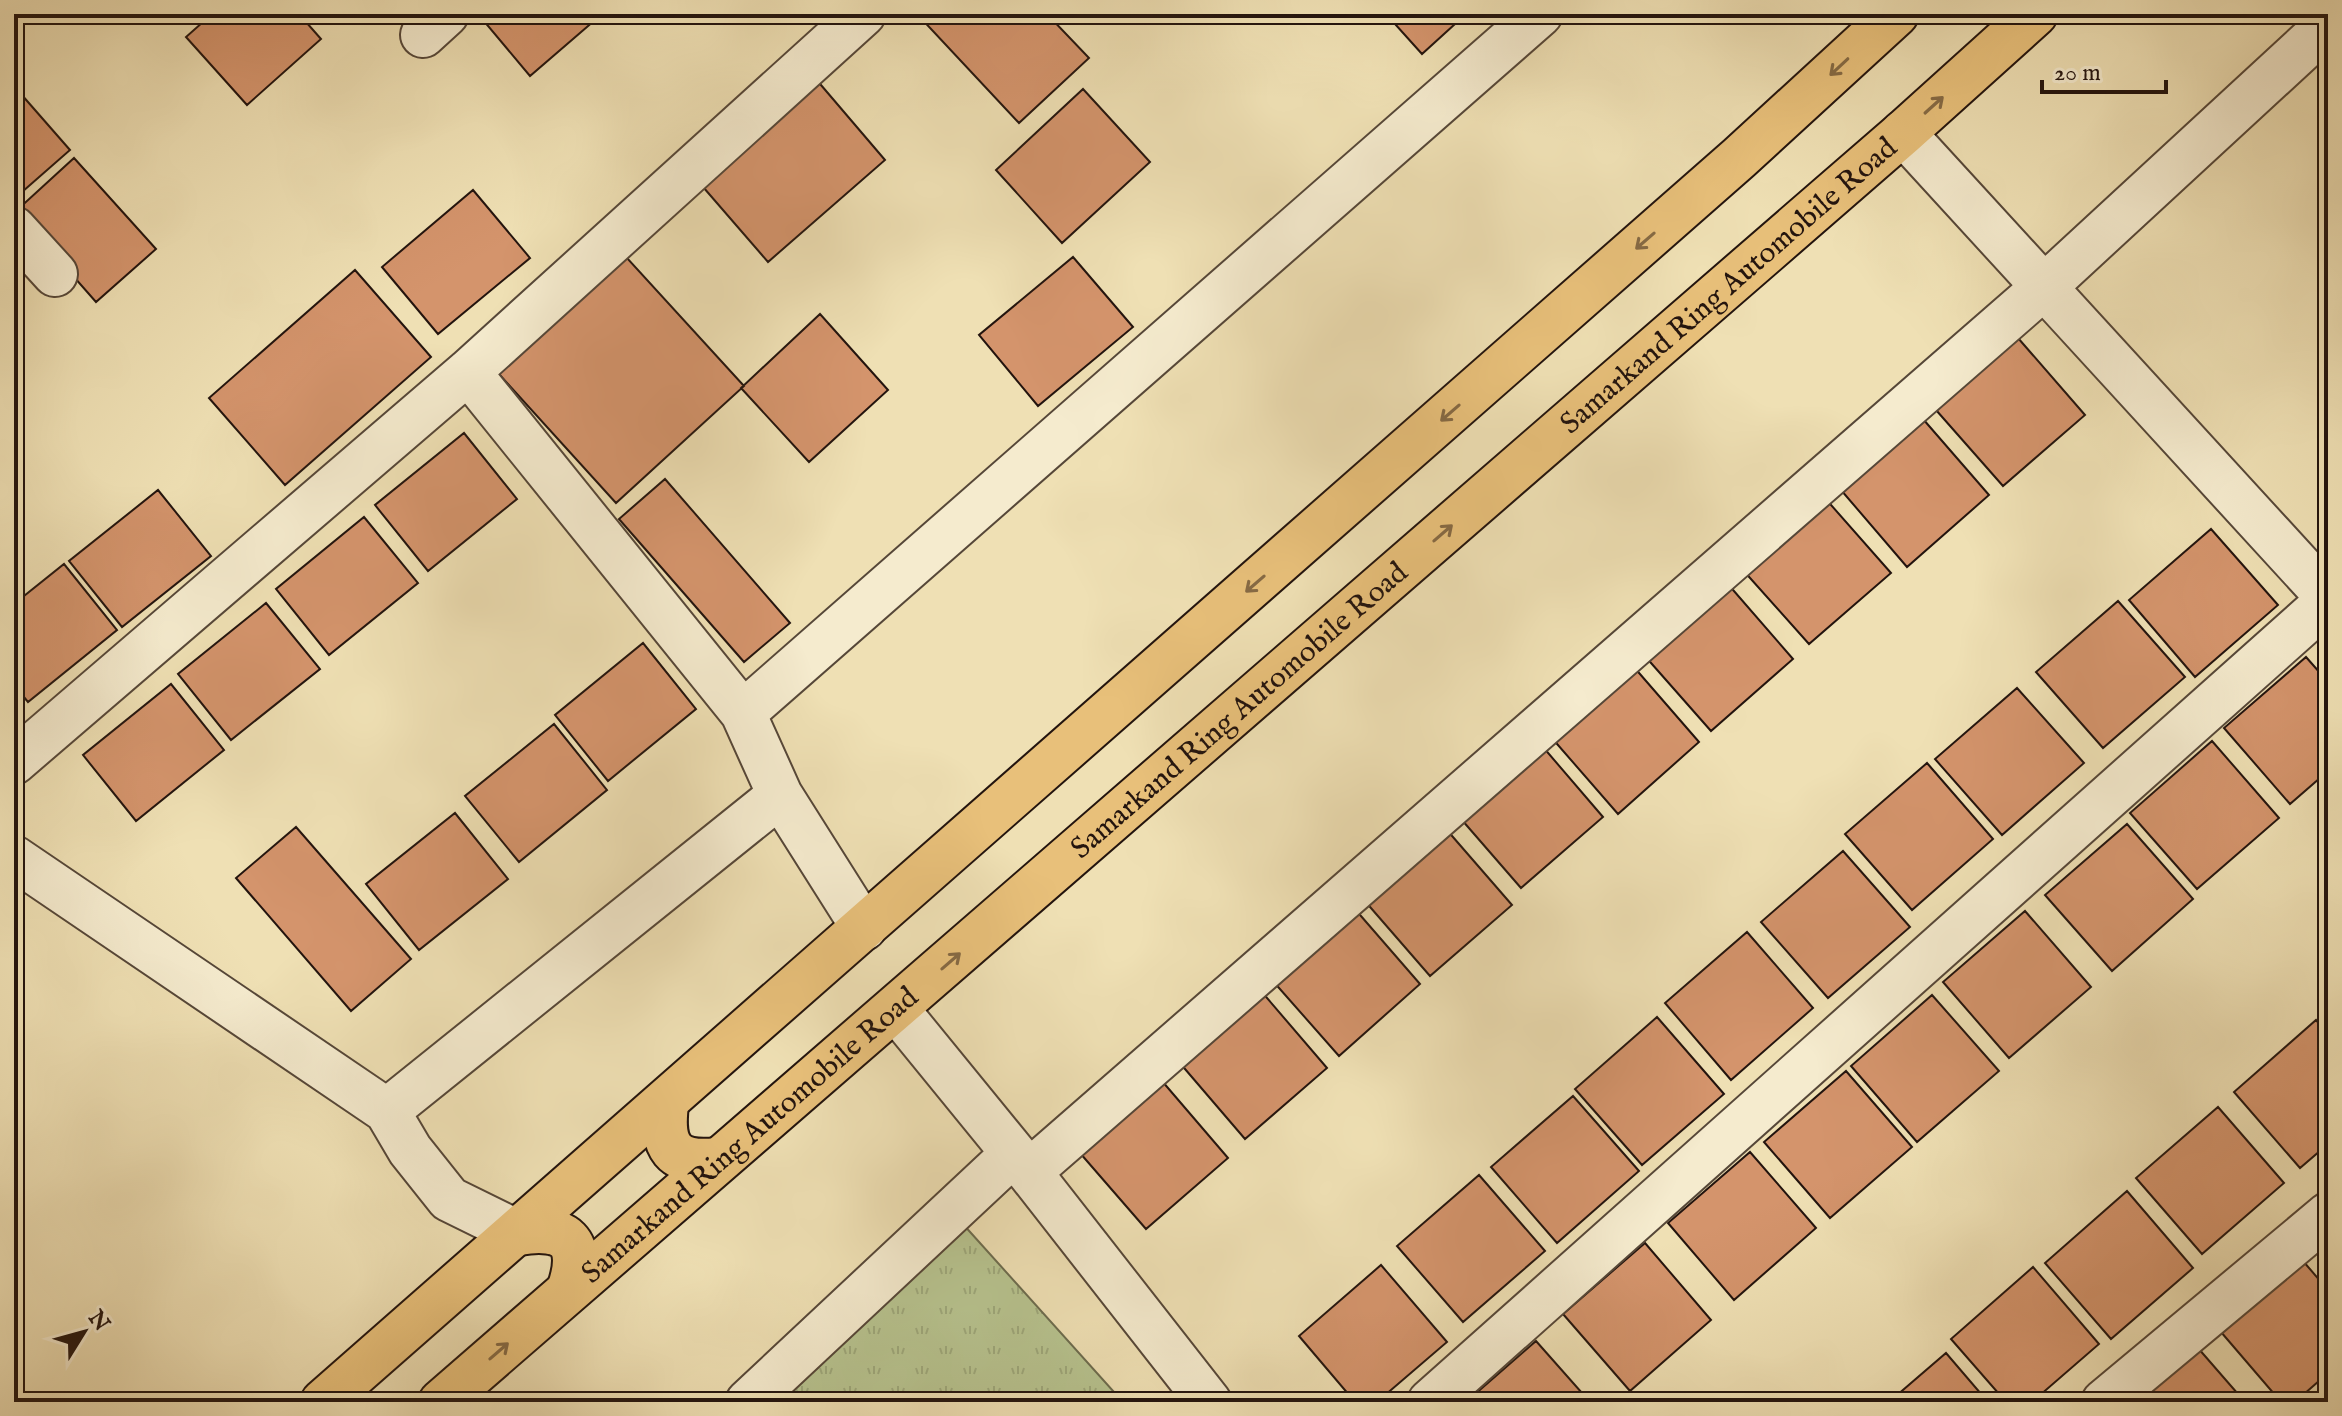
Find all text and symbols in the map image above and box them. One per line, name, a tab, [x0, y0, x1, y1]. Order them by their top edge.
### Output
scale bar	[2042, 44, 2166, 94]
one-way arrow	[1829, 57, 1849, 75]
text: 20 m	[2054, 58, 2101, 89]
one-way arrow	[1923, 96, 1944, 115]
street label: Samarkand Ring Automobile Road	[1553, 129, 1906, 443]
one-way arrow	[1636, 232, 1656, 250]
one-way arrow	[1441, 403, 1461, 421]
one-way arrow	[1432, 525, 1452, 543]
street label: Samarkand Ring Automobile Road	[1063, 554, 1417, 868]
one-way arrow	[1246, 575, 1266, 593]
one-way arrow	[940, 953, 960, 971]
street label: Samarkand Ring Automobile Road	[574, 979, 928, 1293]
north arrow	[44, 1292, 124, 1372]
text: N	[81, 1304, 115, 1337]
one-way arrow	[489, 1342, 509, 1360]

